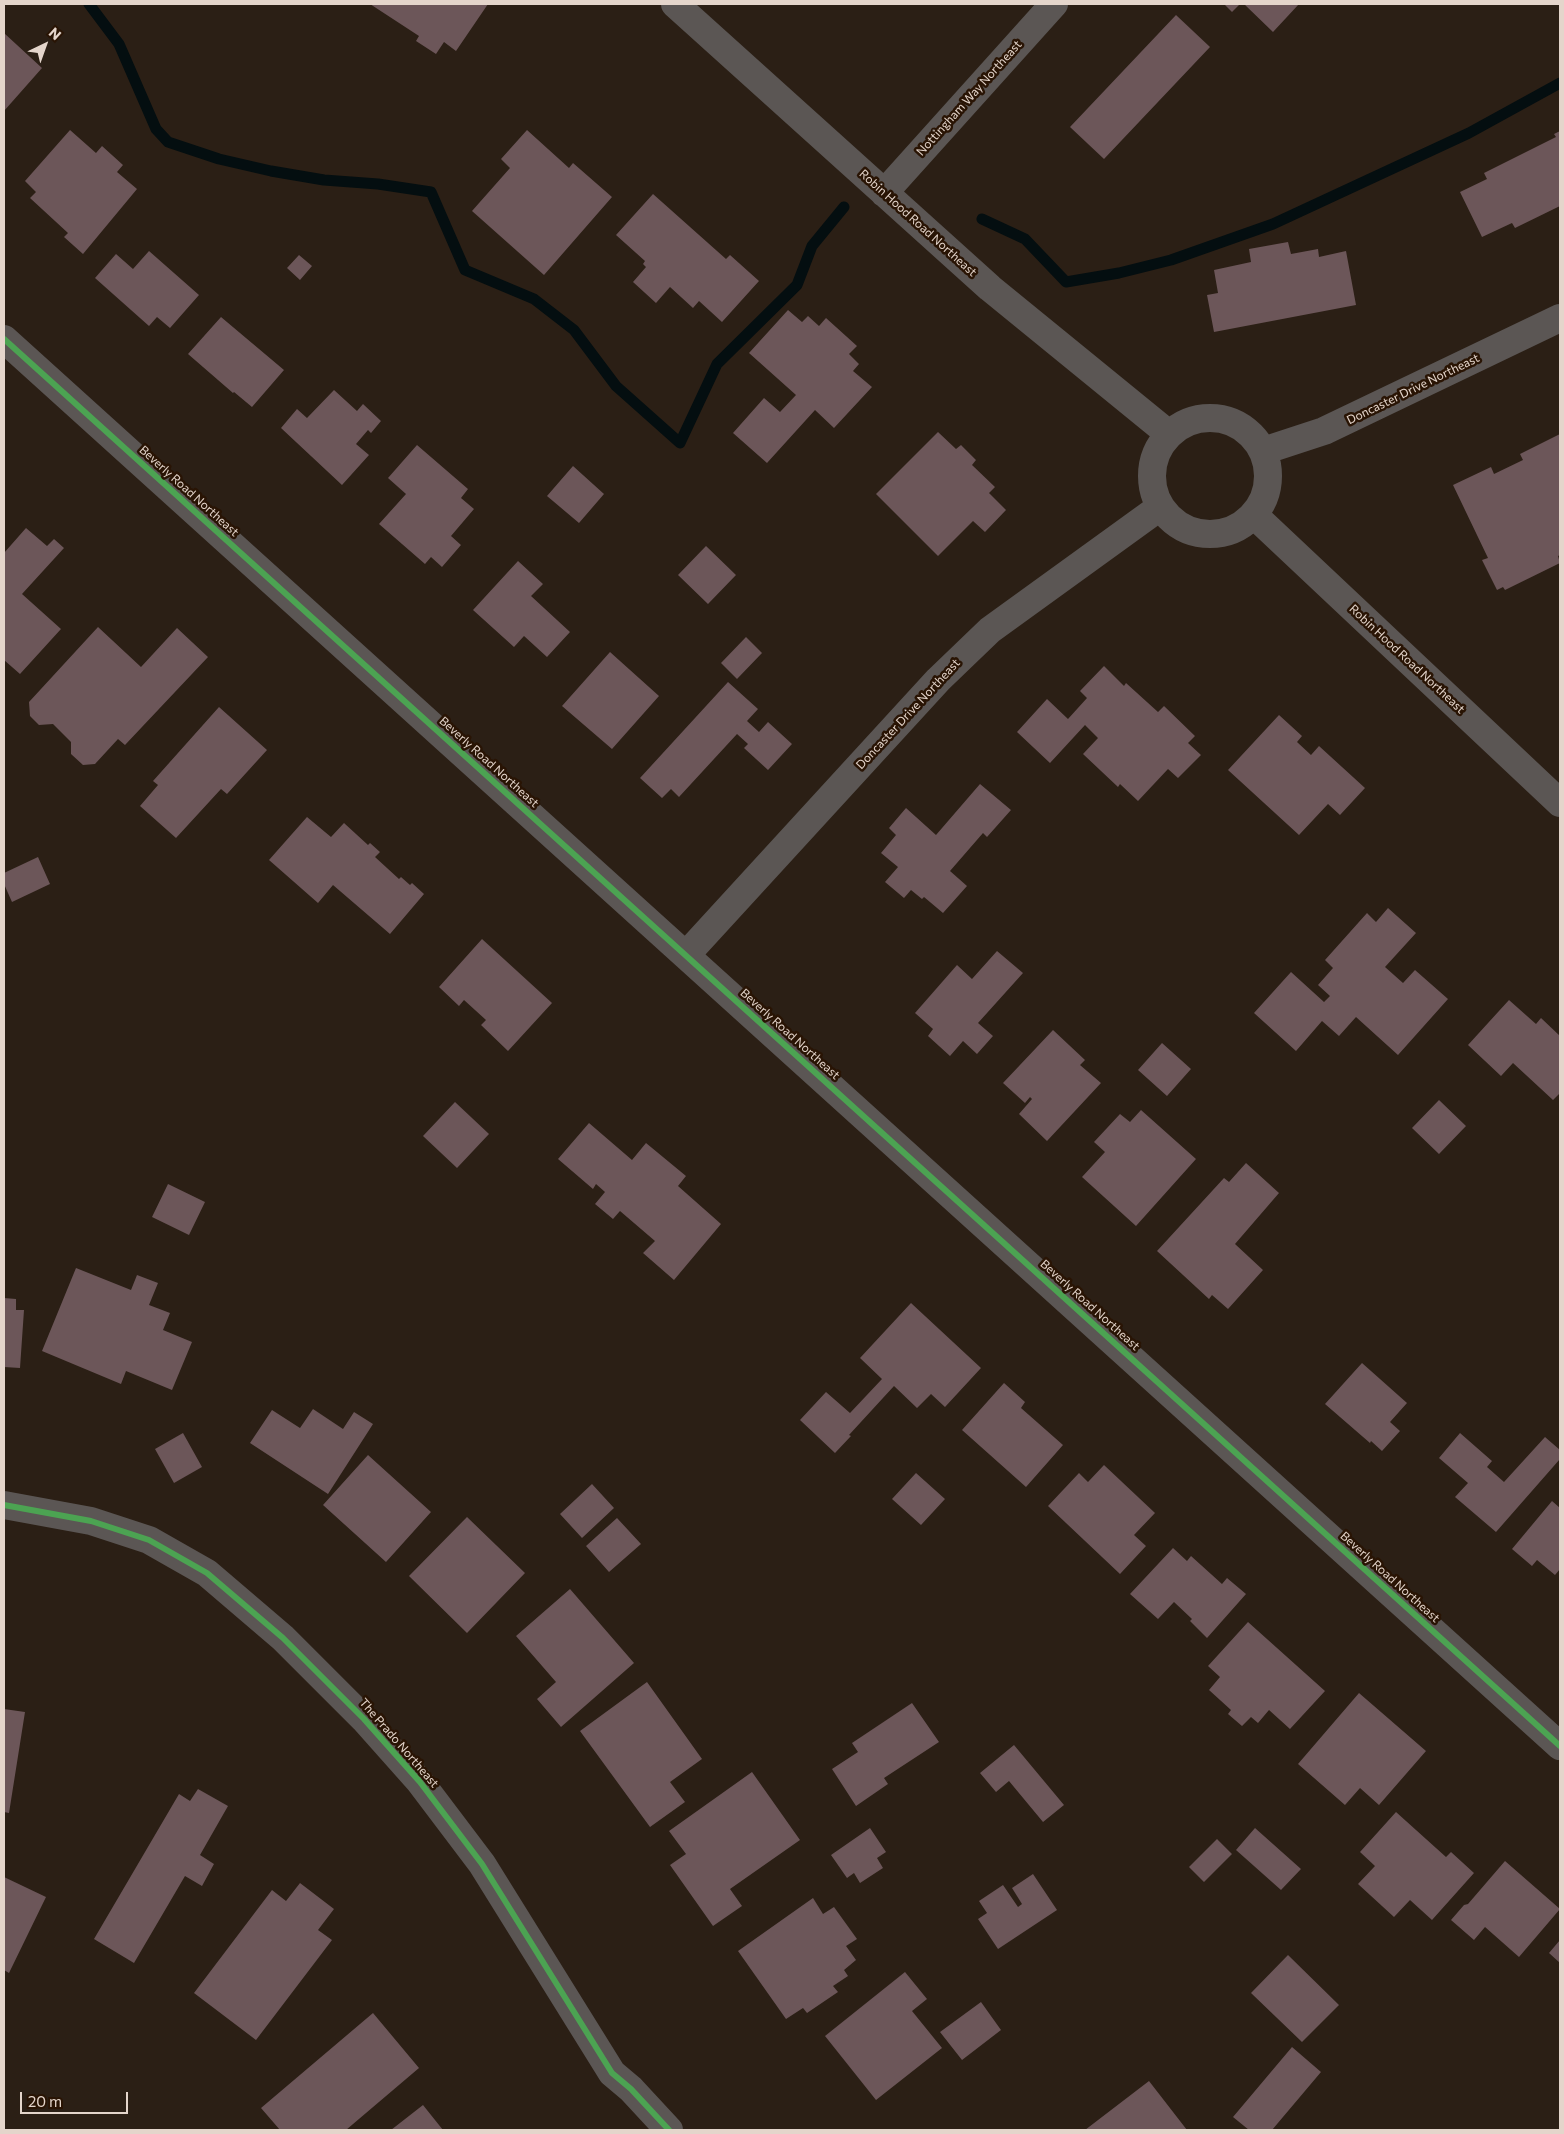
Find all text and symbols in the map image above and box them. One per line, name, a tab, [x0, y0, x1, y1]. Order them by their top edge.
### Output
north arrow	[20, 20, 70, 70]
text: N	[46, 24, 65, 43]
street label: Nottingham Way Northeast	[913, 37, 1025, 159]
street label: Robin Hood Road Northeast	[856, 167, 980, 279]
street label: Doncaster Drive Northeast	[1344, 351, 1482, 427]
street label: Beverly Road Northeast	[136, 443, 242, 539]
street label: Robin Hood Road Northeast	[1346, 602, 1468, 716]
street label: Doncaster Drive Northeast	[853, 656, 963, 772]
street label: Beverly Road Northeast	[436, 714, 542, 810]
street label: Beverly Road Northeast	[737, 986, 843, 1082]
street label: Beverly Road Northeast	[1037, 1257, 1143, 1353]
street label: Beverly Road Northeast	[1337, 1529, 1443, 1625]
street label: The Prado Northeast	[356, 1695, 442, 1791]
scale bar	[22, 2082, 130, 2114]
text: 20 m	[28, 2092, 62, 2110]

